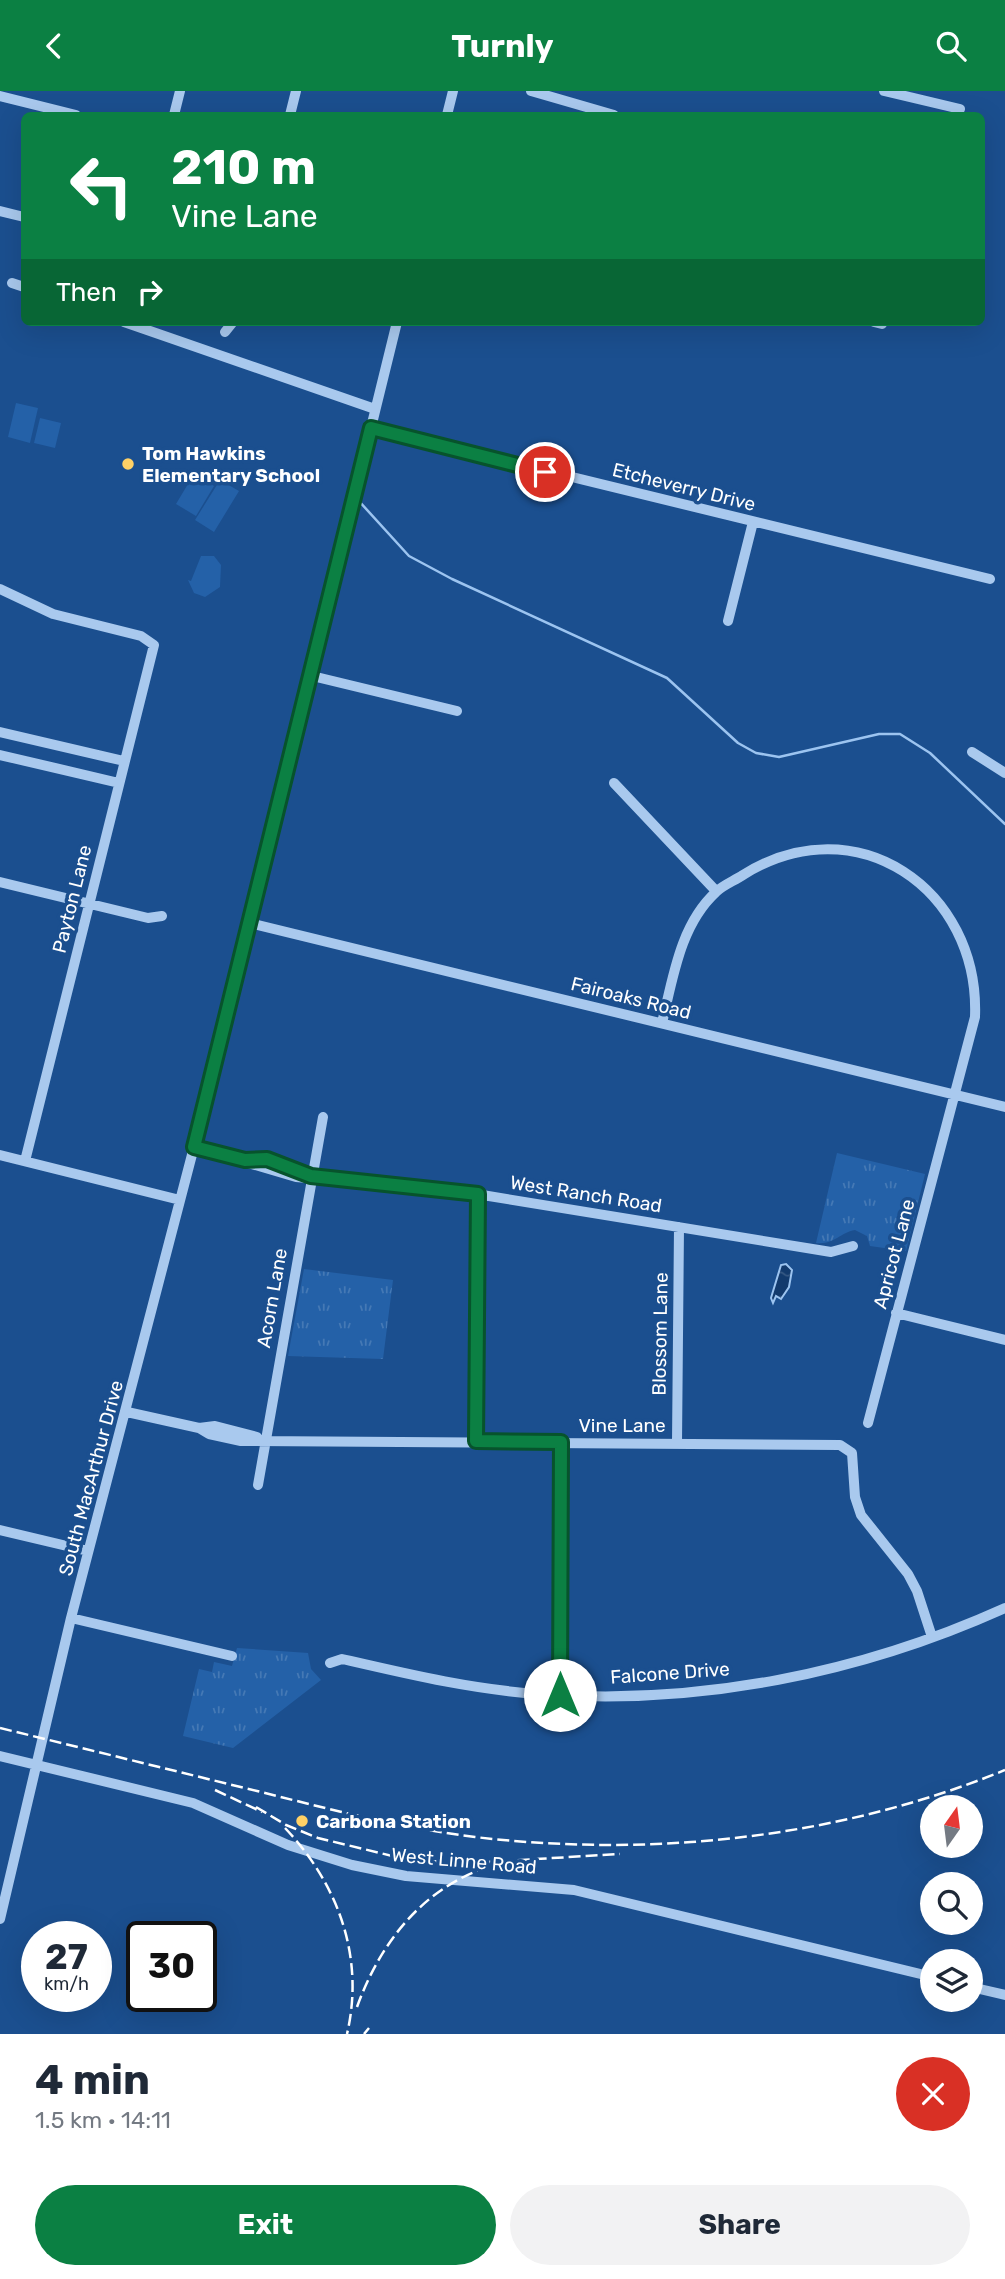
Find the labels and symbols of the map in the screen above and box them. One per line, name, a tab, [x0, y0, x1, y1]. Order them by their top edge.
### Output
place label: Tom Hawkins Elementary School	[142, 442, 320, 487]
pin	[515, 442, 575, 502]
marker: Tom Hawkins Elementary School	[120, 456, 136, 472]
street label: Etcheverry Drive	[610, 458, 758, 516]
street label: Payton Lane	[47, 843, 97, 955]
street label: Fairoaks Road	[569, 972, 693, 1024]
street label: West Ranch Road	[508, 1171, 664, 1217]
street label: Apricot Lane	[868, 1197, 920, 1311]
street label: Acorn Lane	[252, 1246, 292, 1350]
street label: Blossom Lane	[647, 1272, 673, 1396]
street label: South MacArthur Drive	[54, 1378, 128, 1578]
street label: Vine Lane	[578, 1414, 666, 1437]
street label: Falcone Drive	[610, 1657, 730, 1689]
position arrow	[523, 1658, 597, 1732]
north arrow	[920, 1795, 984, 1859]
place label: Carbona Station	[316, 1810, 471, 1833]
marker: Carbona Station	[294, 1813, 310, 1829]
street label: West Linne Road	[390, 1843, 538, 1879]
speed limit sign: 30	[126, 1921, 217, 2012]

